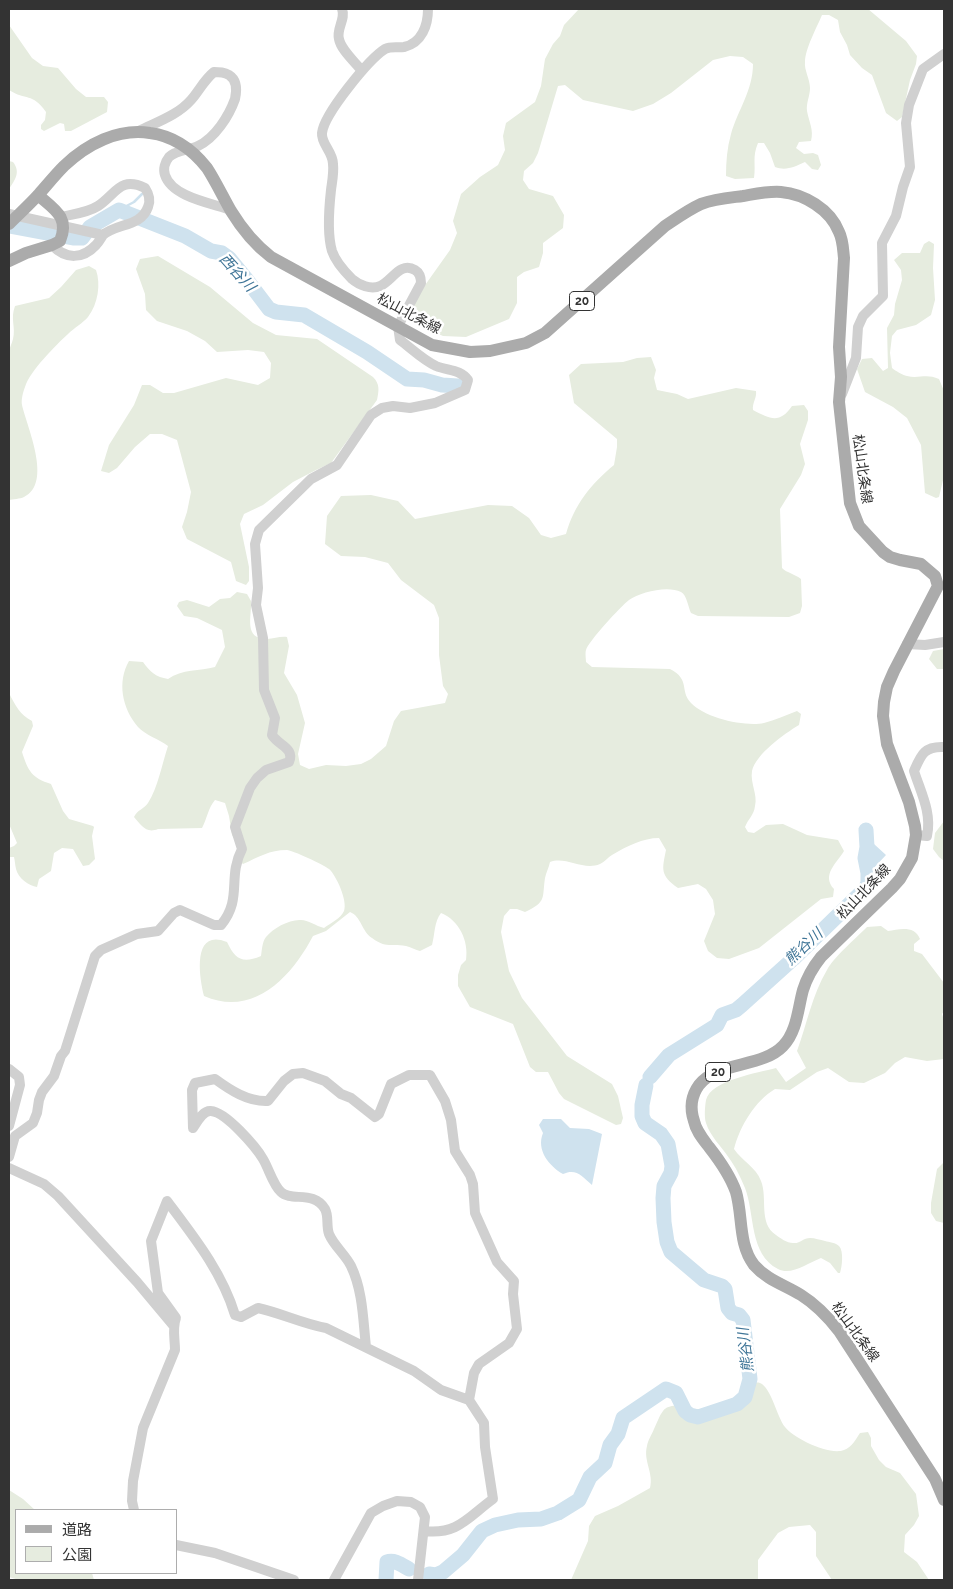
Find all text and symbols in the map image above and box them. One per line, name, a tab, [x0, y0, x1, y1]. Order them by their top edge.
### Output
water label: 西谷川	[215, 250, 259, 296]
street label: 松山北条線	[374, 290, 444, 338]
road number: 20	[570, 292, 594, 310]
street label: 松山北条線	[849, 433, 875, 505]
street label: 松山北条線	[834, 861, 894, 923]
water label: 熊谷川	[781, 925, 827, 969]
road number: 20	[706, 1062, 730, 1082]
street label: 松山北条線	[828, 1299, 882, 1365]
water label: 熊谷川	[734, 1327, 758, 1373]
legend	[15, 1509, 178, 1574]
text: 道路	[62, 1521, 92, 1539]
text: 公園	[62, 1546, 92, 1564]

